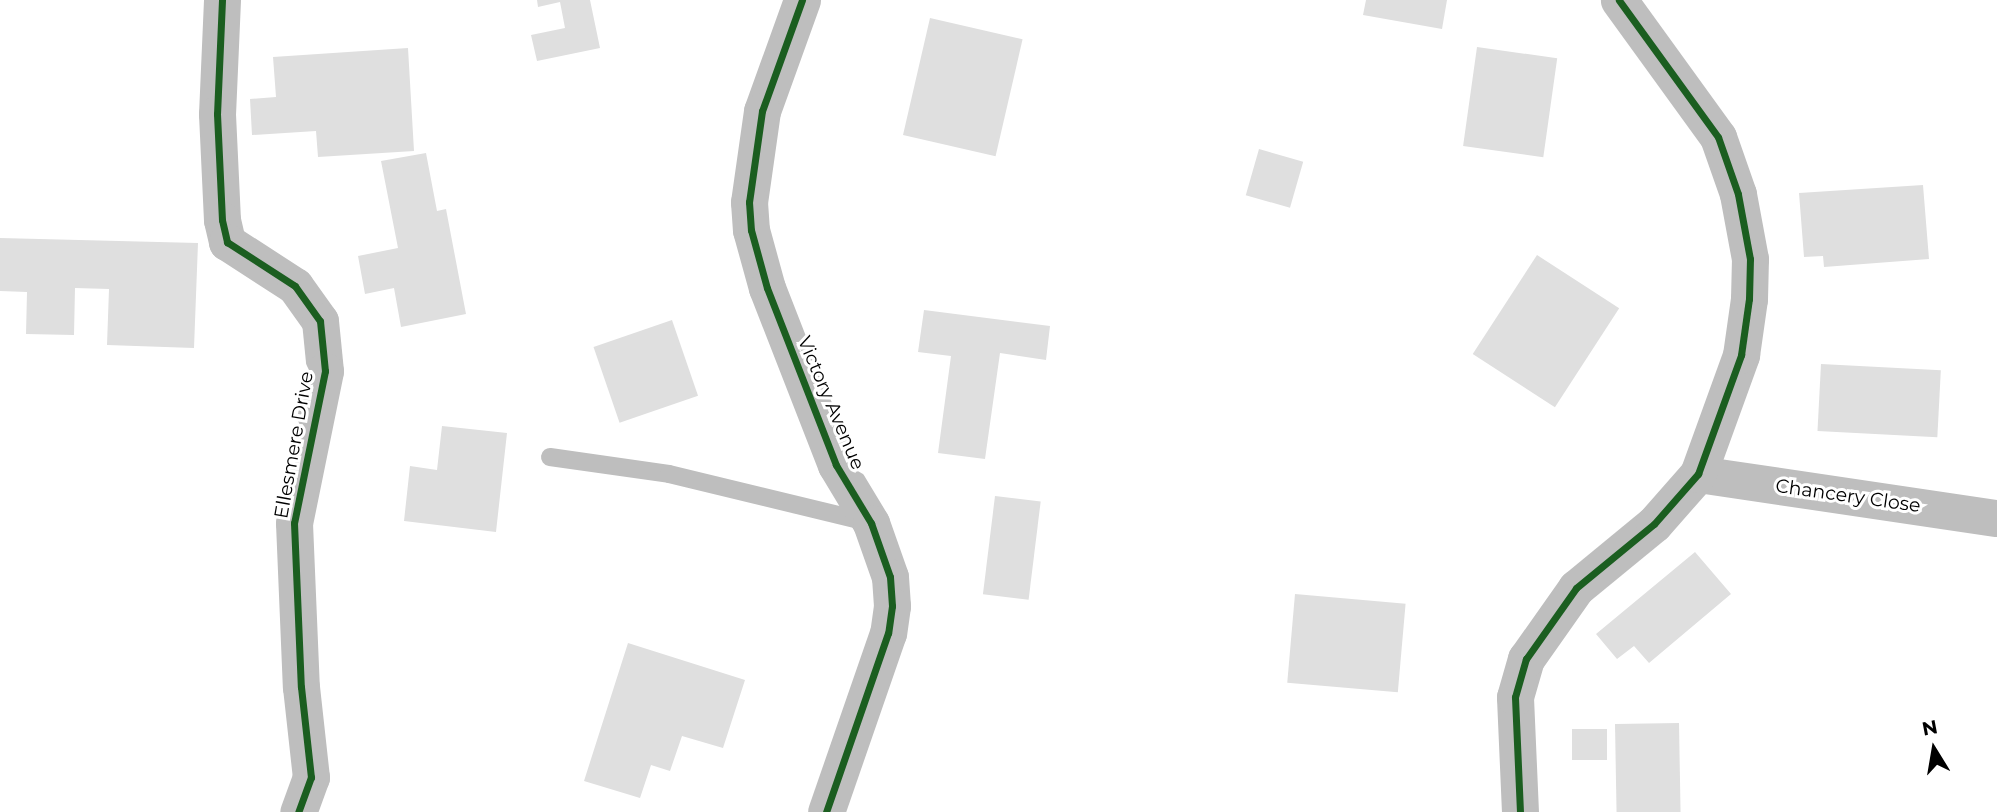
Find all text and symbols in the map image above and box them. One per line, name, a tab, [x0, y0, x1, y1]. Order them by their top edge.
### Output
street label: Victory Avenue	[793, 333, 869, 473]
street label: Ellesmere Drive	[270, 370, 318, 520]
street label: Chancery Close	[1774, 475, 1922, 517]
north arrow	[1899, 714, 1969, 784]
text: N	[1920, 715, 1940, 741]

